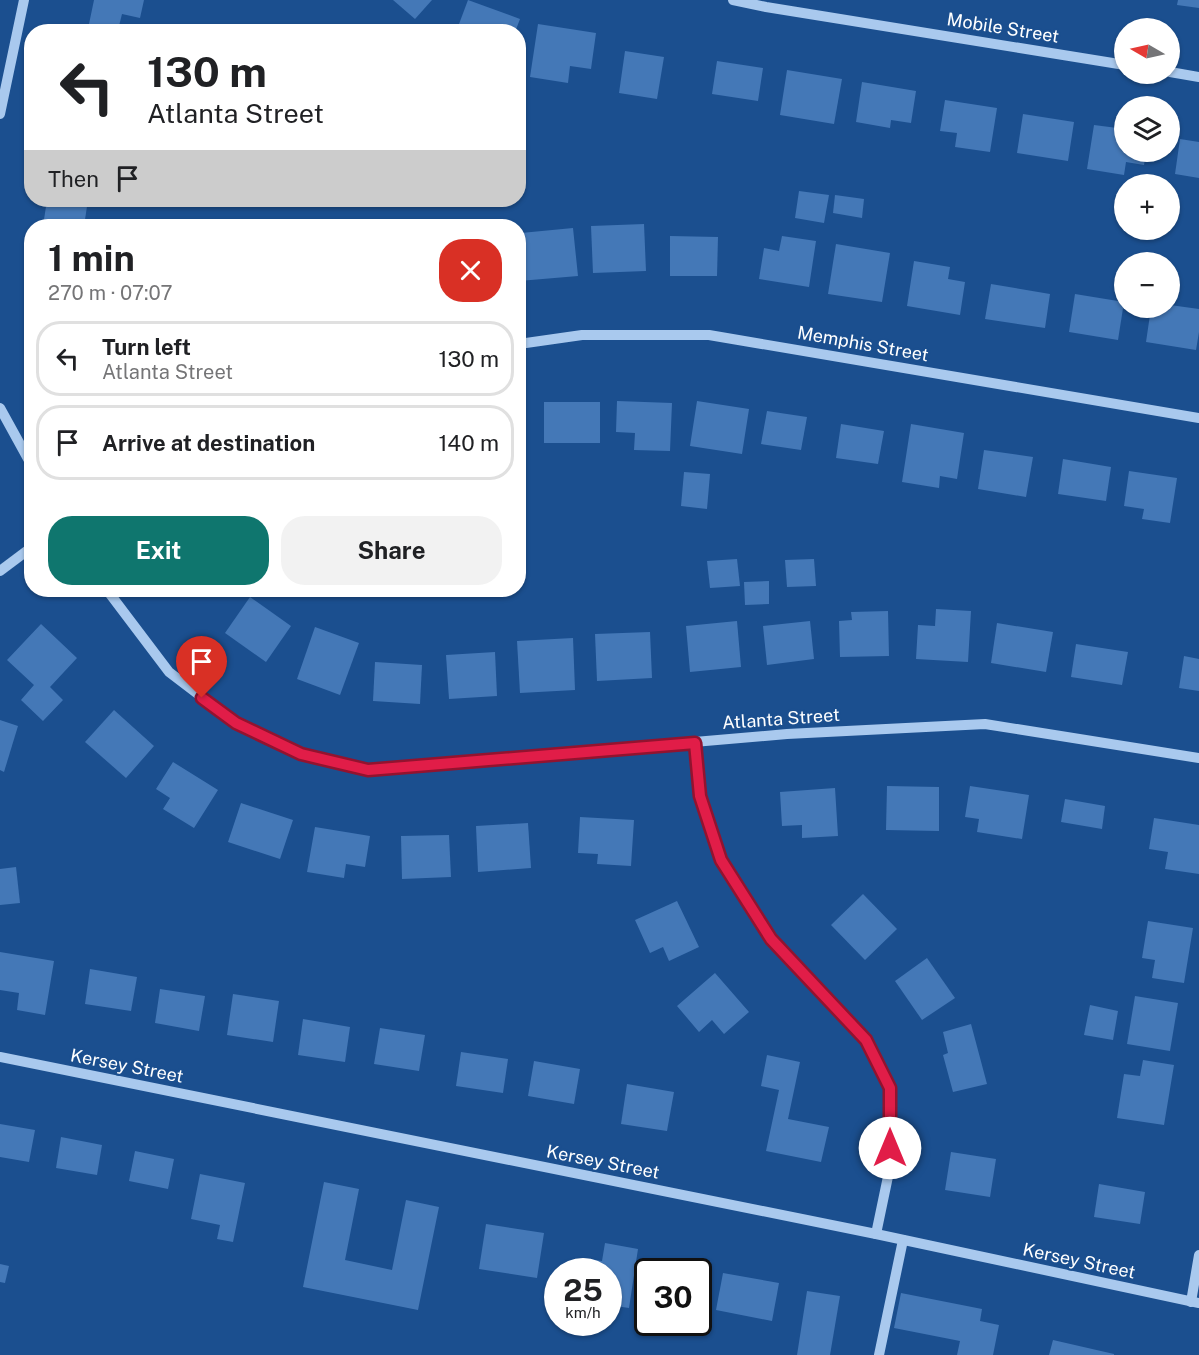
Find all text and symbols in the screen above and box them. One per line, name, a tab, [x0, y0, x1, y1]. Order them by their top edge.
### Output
street label: Mobile Street	[945, 8, 1061, 47]
north arrow	[1114, 18, 1180, 84]
map controls	[1114, 18, 1180, 318]
text: 130 m	[147, 47, 267, 96]
icon: left	[48, 48, 126, 126]
button: layers	[1114, 96, 1180, 162]
text: Atlanta Street	[147, 97, 324, 129]
icon: arrive	[111, 162, 144, 195]
text: Then	[48, 166, 99, 192]
button: +	[1114, 174, 1180, 240]
text: 1 min	[48, 237, 135, 279]
button: close	[439, 239, 502, 302]
button: −	[1114, 252, 1180, 318]
text: 270 m · 07:07	[48, 281, 172, 305]
street label: Memphis Street	[796, 322, 930, 365]
text: Turn left	[102, 334, 191, 360]
icon: left	[51, 342, 84, 375]
text: 130 m	[438, 346, 499, 372]
text: Atlanta Street	[102, 360, 233, 384]
icon: arrive	[51, 426, 84, 459]
text: Arrive at destination	[102, 430, 315, 456]
text: 140 m	[438, 430, 499, 456]
button: Exit	[48, 516, 269, 585]
button: Share	[281, 516, 502, 585]
pin	[176, 636, 227, 698]
icon: arrive	[185, 645, 218, 678]
street label: Atlanta Street	[721, 704, 841, 733]
street label: Kersey Street	[69, 1044, 185, 1087]
position arrow	[858, 1116, 922, 1180]
street label: Kersey Street	[545, 1140, 661, 1183]
street label: Kersey Street	[1021, 1238, 1137, 1283]
speed limit sign: 30	[634, 1258, 712, 1336]
text: 25	[563, 1272, 603, 1308]
text: km/h	[565, 1304, 601, 1321]

